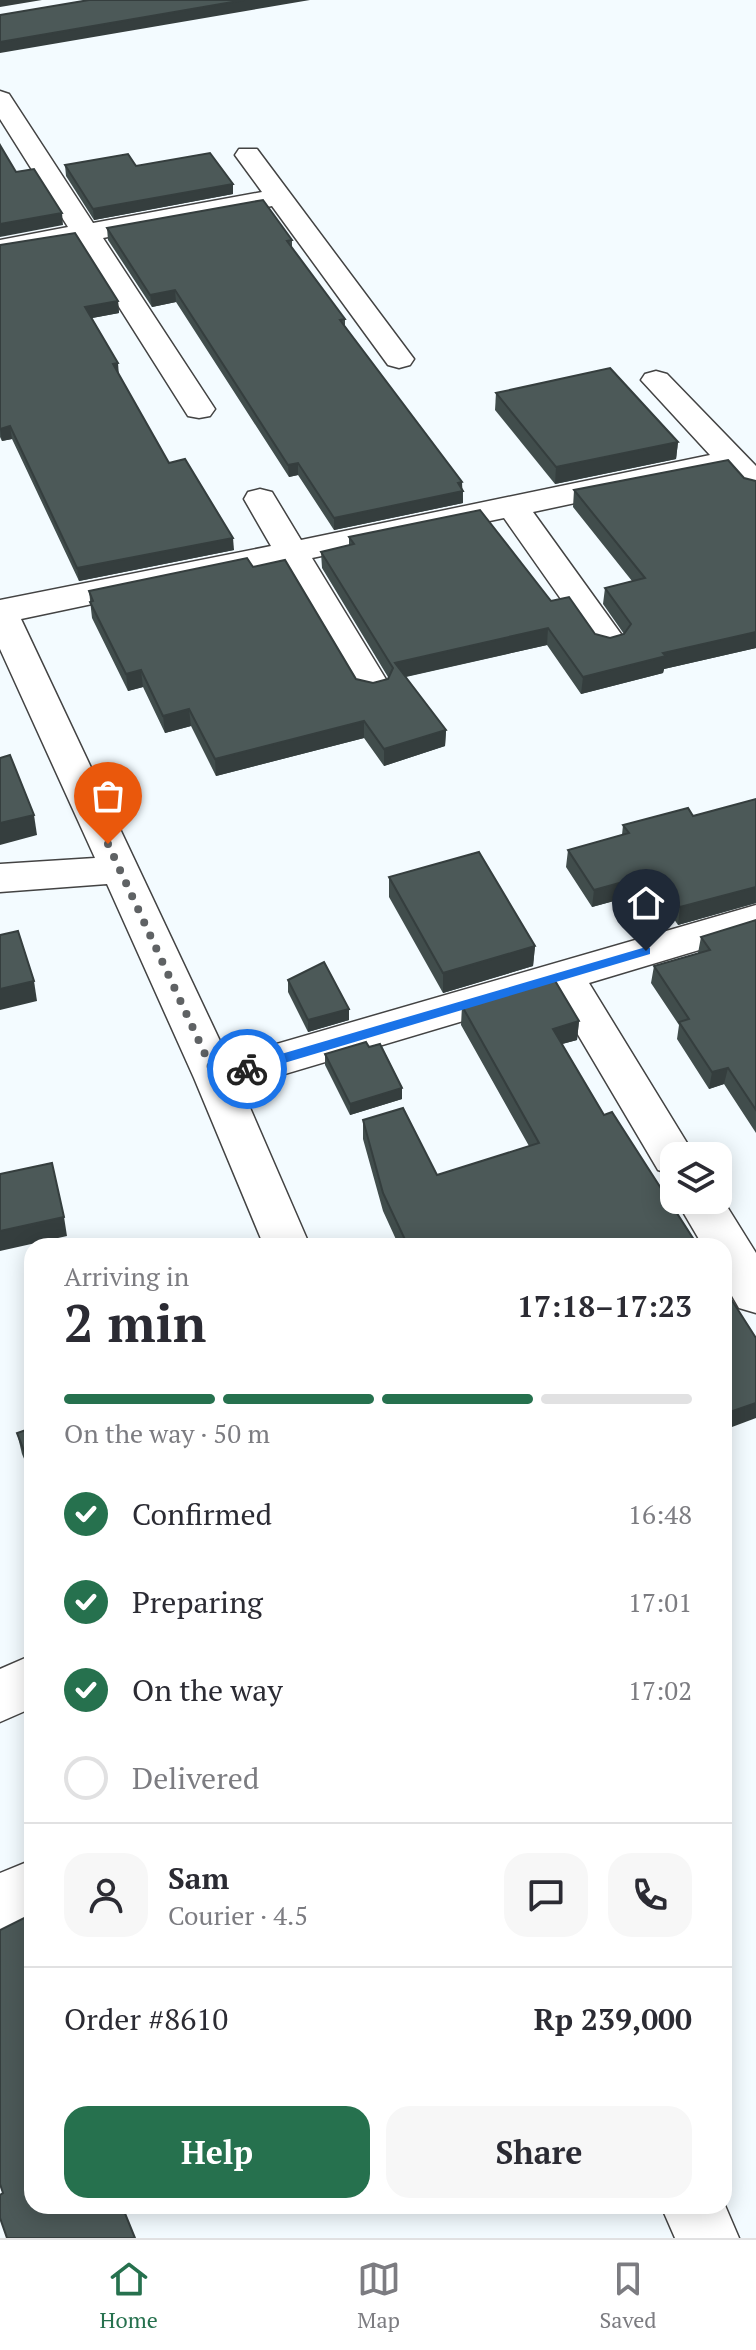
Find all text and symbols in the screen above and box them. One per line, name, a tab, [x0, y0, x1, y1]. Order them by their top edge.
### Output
pin	[74, 762, 142, 844]
icon: bag	[86, 774, 130, 818]
pin	[612, 869, 680, 951]
icon: home	[624, 881, 668, 925]
courier	[207, 1029, 287, 1109]
icon: bike	[225, 1047, 269, 1091]
map controls	[660, 1142, 732, 1214]
button: layers	[660, 1142, 732, 1214]
text: Arriving in	[64, 1259, 189, 1293]
text: 17:18–17:23	[517, 1286, 692, 1326]
text: 2 min	[64, 1288, 206, 1357]
text: On the way · 50 m	[64, 1416, 270, 1450]
icon: check	[64, 1492, 108, 1536]
text: Confirmed	[132, 1494, 272, 1534]
text: 16:48	[628, 1497, 692, 1531]
icon: check	[64, 1580, 108, 1624]
text: Preparing	[132, 1582, 263, 1622]
text: 17:01	[628, 1585, 692, 1619]
icon: check	[64, 1668, 108, 1712]
text: On the way	[132, 1670, 283, 1710]
text: 17:02	[628, 1673, 692, 1707]
text: Delivered	[132, 1758, 259, 1798]
button: person	[64, 1853, 148, 1937]
button: chat	[504, 1853, 588, 1937]
button: phone	[608, 1853, 692, 1937]
text: Sam	[168, 1858, 229, 1898]
text: Courier · 4.5	[168, 1898, 308, 1932]
text: Order #8610	[64, 1999, 228, 2039]
text: Rp 239,000	[534, 1999, 692, 2039]
button: Help	[64, 2106, 370, 2198]
button: Share	[386, 2106, 692, 2198]
tab: Home	[99, 2257, 158, 2334]
tab: Map	[357, 2257, 401, 2334]
tab: Saved	[600, 2257, 657, 2334]

